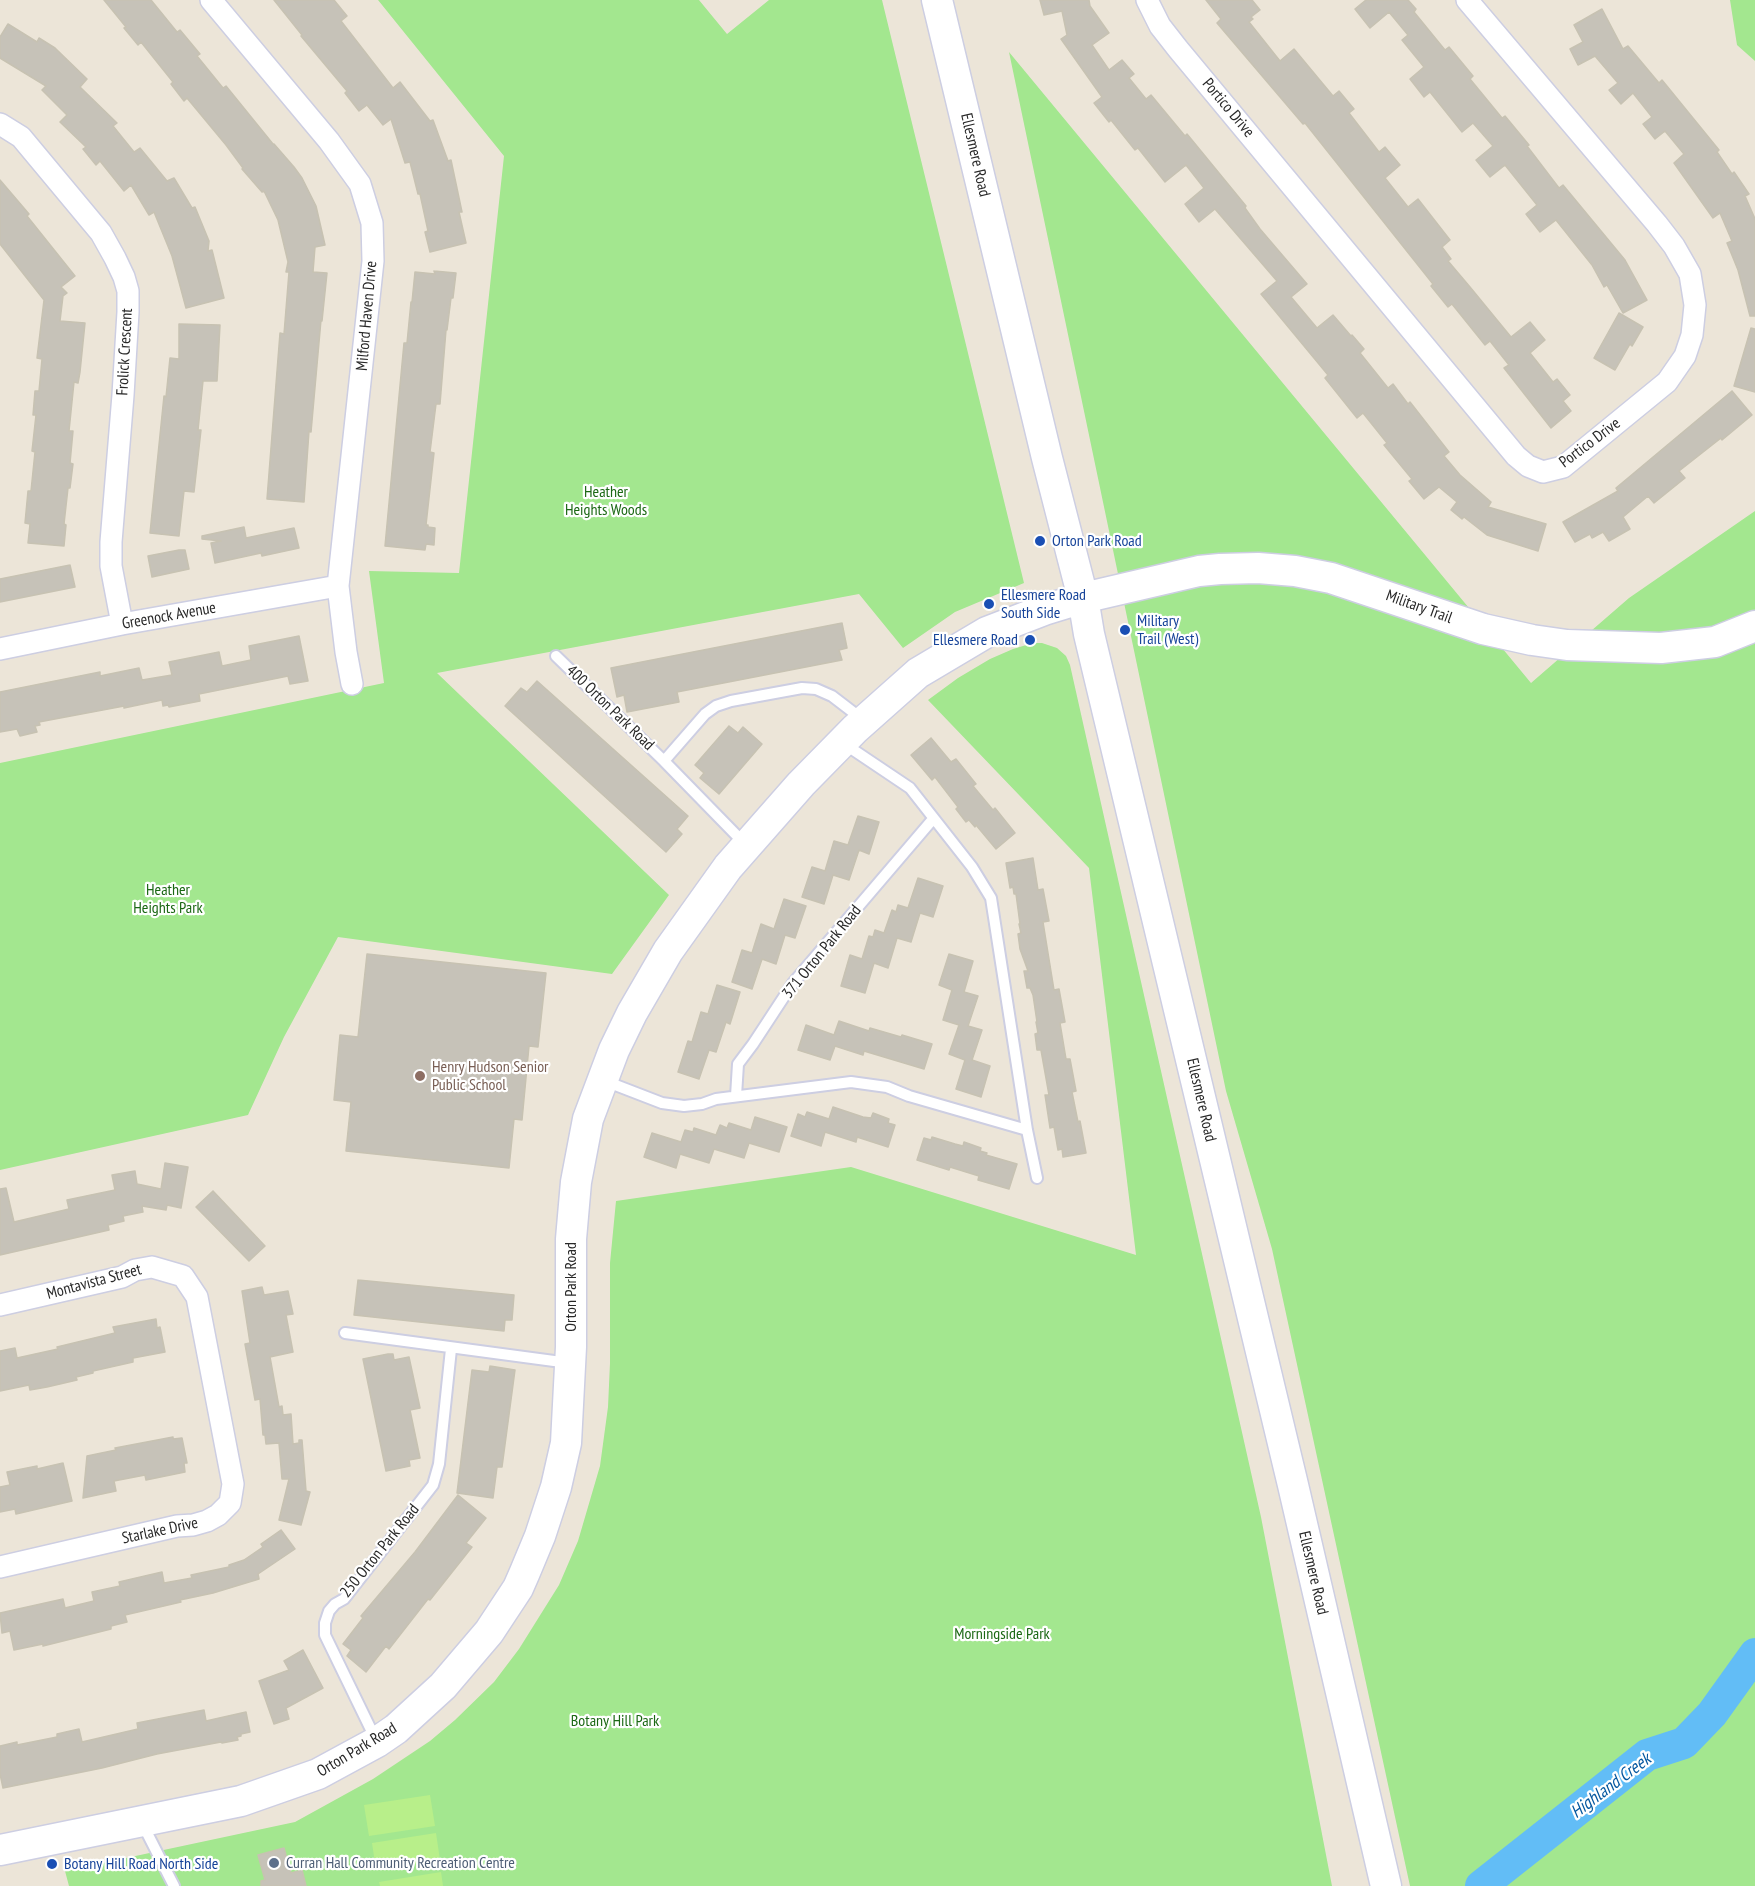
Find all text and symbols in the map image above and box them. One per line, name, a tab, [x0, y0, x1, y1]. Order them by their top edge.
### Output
street label: Portico Drive	[1198, 75, 1258, 141]
street label: Ellesmere Road	[956, 111, 994, 199]
street label: Milford Haven Drive	[353, 260, 381, 372]
street label: Frolick Crescent	[113, 308, 137, 396]
street label: Portico Drive	[1556, 414, 1624, 472]
park label: Heather Heights Woods	[565, 482, 647, 520]
place label: Orton Park Road	[1052, 531, 1142, 551]
marker: Orton Park Road	[1033, 534, 1047, 548]
place label: Ellesmere Road South Side	[1001, 585, 1086, 623]
street label: Military Trail	[1383, 586, 1455, 628]
marker: Ellesmere Road South Side	[982, 597, 996, 611]
street label: Greenock Avenue	[121, 598, 217, 634]
place label: Military Trail (West)	[1137, 611, 1198, 649]
marker: Military Trail (West)	[1118, 623, 1132, 637]
place label: Ellesmere Road	[933, 630, 1018, 650]
marker: Ellesmere Road	[1023, 633, 1037, 647]
street label: 400 Orton Park Road	[562, 661, 658, 755]
park label: Heather Heights Park	[133, 880, 203, 918]
street label: 371 Orton Park Road	[778, 901, 866, 1003]
street label: Ellesmere Road	[1182, 1056, 1220, 1144]
place label: Henry Hudson Senior Public School	[432, 1057, 548, 1095]
marker: Henry Hudson Senior Public School	[413, 1069, 427, 1083]
street label: Orton Park Road	[561, 1242, 581, 1332]
street label: Montavista Street	[45, 1260, 143, 1304]
street label: 250 Orton Park Road	[336, 1500, 424, 1602]
street label: Starlake Drive	[120, 1514, 200, 1548]
street label: Ellesmere Road	[1294, 1529, 1332, 1617]
park label: Morningside Park	[954, 1624, 1050, 1644]
park label: Botany Hill Park	[571, 1711, 659, 1731]
street label: Orton Park Road	[314, 1719, 400, 1781]
water label: Highland Creek	[1567, 1749, 1655, 1823]
place label: Curran Hall Community Recreation Centre	[286, 1853, 515, 1873]
place label: Botany Hill Road North Side	[64, 1854, 218, 1874]
marker: Curran Hall Community Recreation Centre	[267, 1856, 281, 1870]
marker: Botany Hill Road North Side	[45, 1857, 59, 1871]

